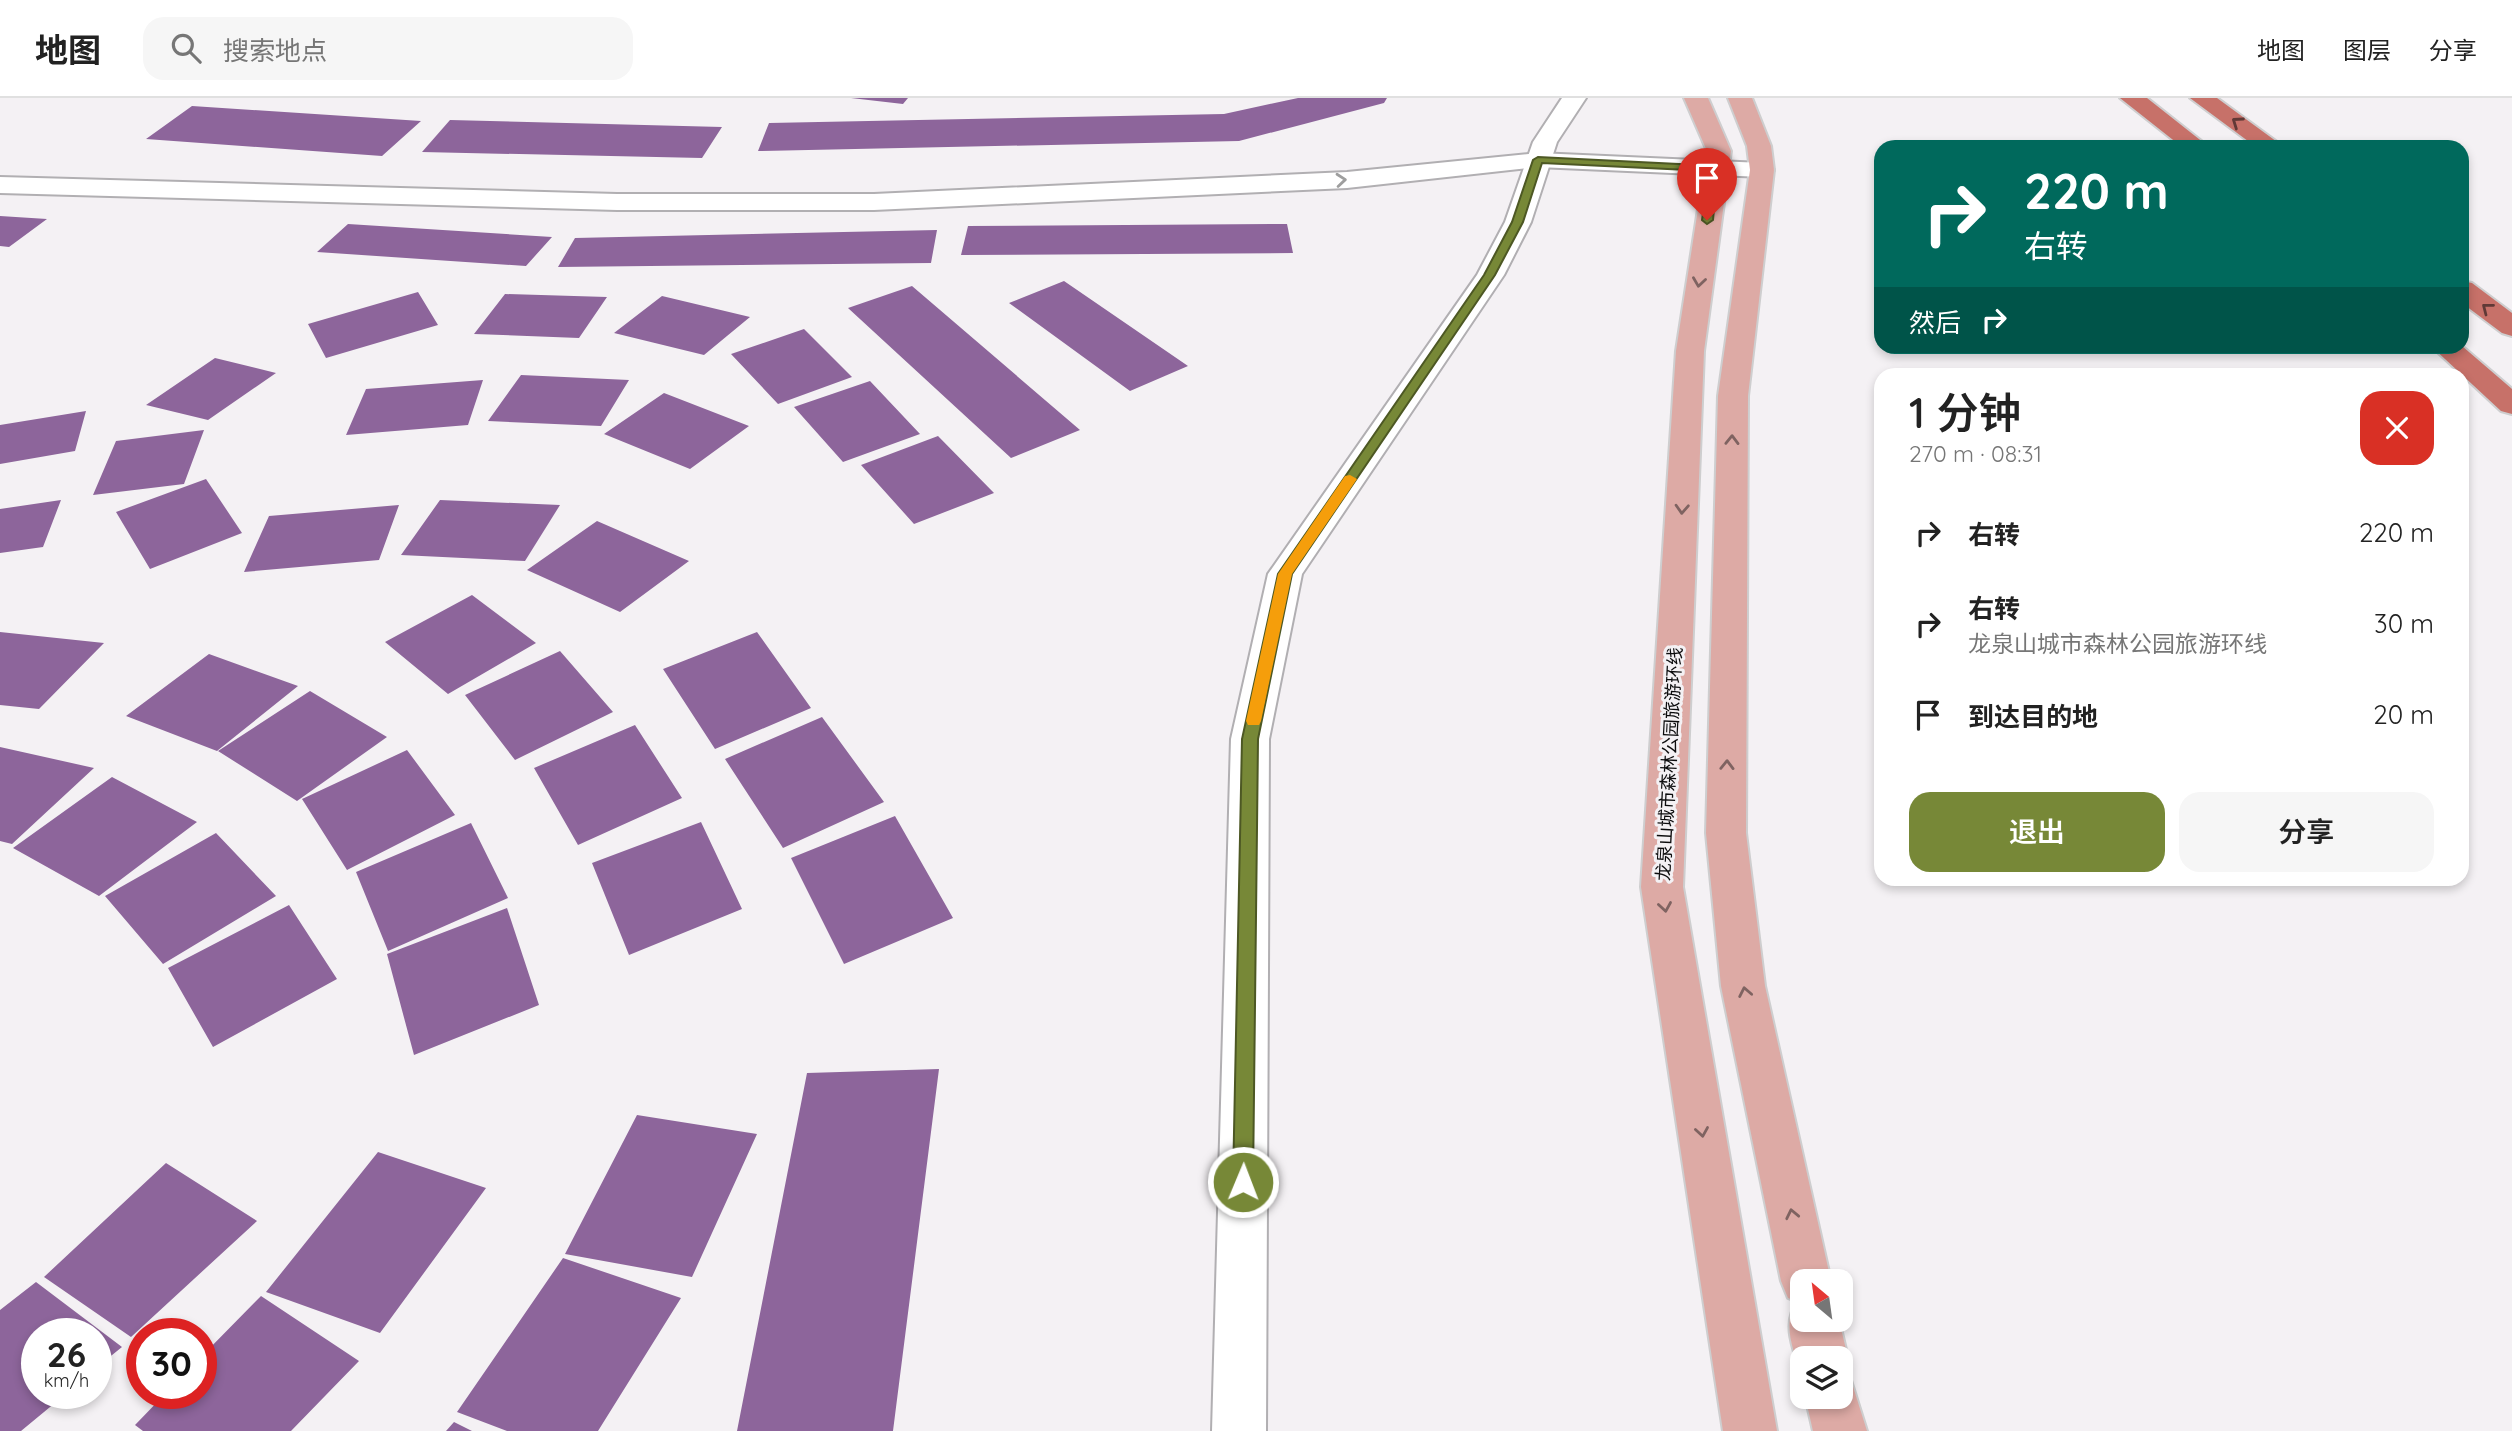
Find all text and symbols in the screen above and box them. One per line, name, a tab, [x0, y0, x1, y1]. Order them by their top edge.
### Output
search box	[143, 17, 633, 80]
text: 地图	[35, 29, 101, 70]
icon: search	[167, 29, 205, 67]
text: 搜索地点	[223, 34, 327, 67]
text: 地图	[2257, 35, 2305, 65]
text: 图层	[2343, 35, 2391, 65]
text: 分享	[2429, 35, 2477, 65]
one-way arrow	[2232, 118, 2245, 131]
pin	[1677, 148, 1737, 220]
icon: arrive	[1688, 159, 1726, 197]
text: 220 m	[2024, 160, 2169, 221]
icon: right	[1909, 168, 2000, 259]
one-way arrow	[1336, 173, 1347, 188]
text: 右转	[2024, 226, 2088, 266]
one-way arrow	[1692, 276, 1707, 288]
icon: right	[1975, 301, 2013, 339]
one-way arrow	[2482, 304, 2495, 317]
text: 然后	[1909, 306, 1961, 339]
text: 1 分钟	[1909, 386, 2021, 439]
button: close	[2360, 391, 2434, 465]
one-way arrow	[1725, 434, 1740, 445]
text: 270 m · 08:31	[1909, 439, 2042, 468]
one-way arrow	[1674, 504, 1689, 515]
icon: right	[1909, 514, 1947, 552]
text: 220 m	[2359, 516, 2434, 549]
text: 右转	[1968, 518, 2020, 551]
text: 右转	[1968, 592, 2020, 625]
icon: right	[1909, 605, 1947, 643]
text: 30 m	[2374, 607, 2434, 640]
text: 龙泉山城市森林公园旅游环线	[1968, 629, 2267, 658]
street label: 龙泉山城市森林公园旅游环线	[1651, 647, 1687, 881]
icon: arrive	[1909, 696, 1947, 734]
text: 20 m	[2373, 698, 2434, 731]
text: 到达目的地	[1968, 700, 2098, 733]
one-way arrow	[1719, 760, 1735, 770]
button: 退出	[1909, 792, 2165, 872]
button: 分享	[2179, 792, 2434, 872]
one-way arrow	[1657, 901, 1672, 913]
one-way arrow	[1738, 986, 1753, 998]
one-way arrow	[1694, 1126, 1709, 1138]
position arrow	[1206, 1145, 1280, 1219]
one-way arrow	[1785, 1208, 1800, 1220]
north arrow	[1790, 1269, 1853, 1332]
map controls	[1790, 1269, 1853, 1409]
speed limit sign: 30	[126, 1318, 217, 1409]
text: 26	[47, 1332, 86, 1376]
button: layers	[1790, 1346, 1853, 1409]
text: km/h	[44, 1369, 89, 1392]

